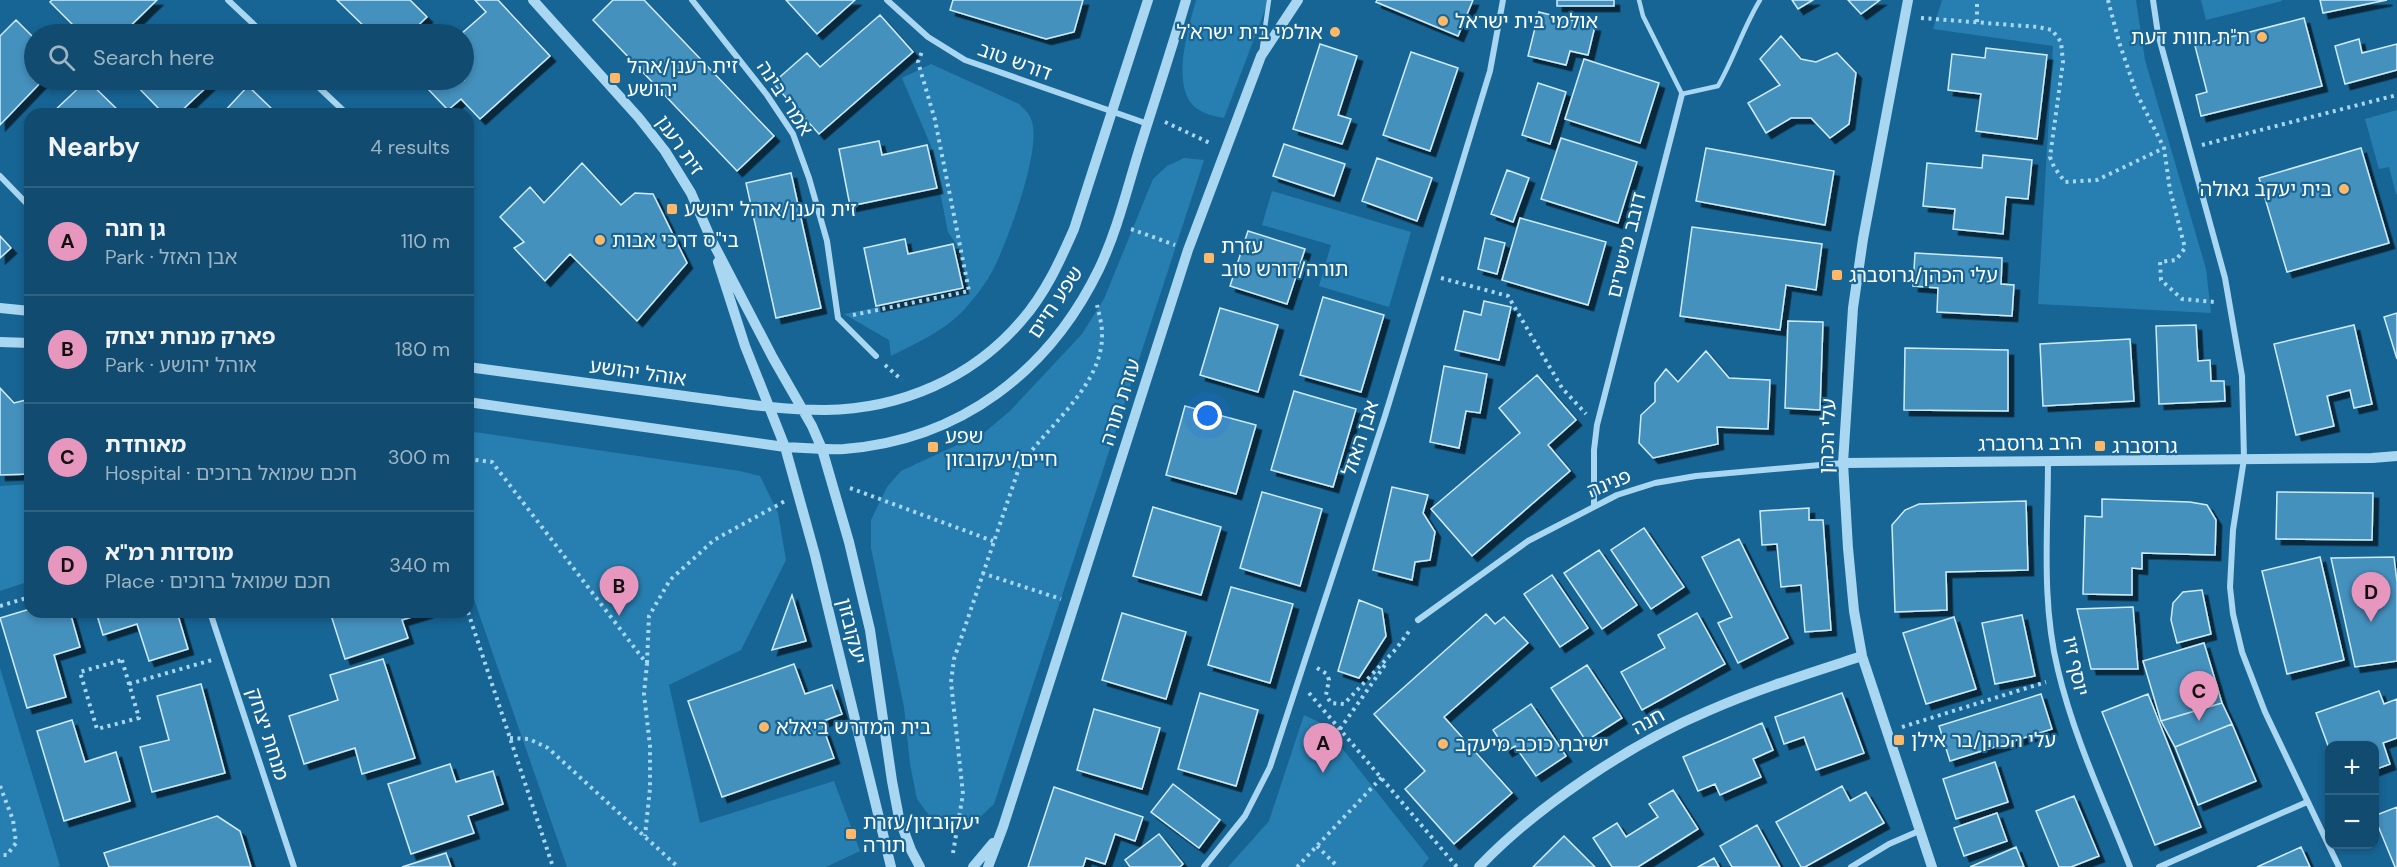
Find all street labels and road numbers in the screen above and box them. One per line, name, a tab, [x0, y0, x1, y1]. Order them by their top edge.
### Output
street label: דורש טוב	[974, 36, 1056, 86]
street label: אמרי בינה	[751, 55, 819, 141]
street label: זית רענן	[650, 110, 710, 180]
street label: דובב מישרים	[1600, 189, 1652, 301]
street label: שפע חיים	[1021, 261, 1089, 343]
street label: אוהל יהושע	[588, 352, 688, 392]
street label: עזרת תורה	[1094, 355, 1146, 449]
street label: אבן האזל	[1336, 397, 1384, 479]
street label: עלי הכהן	[1813, 398, 1841, 474]
street label: הרב גרוסברג	[1978, 429, 2082, 457]
street label: פנינה	[1583, 462, 1635, 504]
street label: יעקובזון	[831, 595, 873, 667]
street label: יוסף זיו	[2057, 634, 2095, 698]
street label: מנחת יצחק	[241, 684, 295, 784]
street label: חנה	[1627, 702, 1669, 740]

